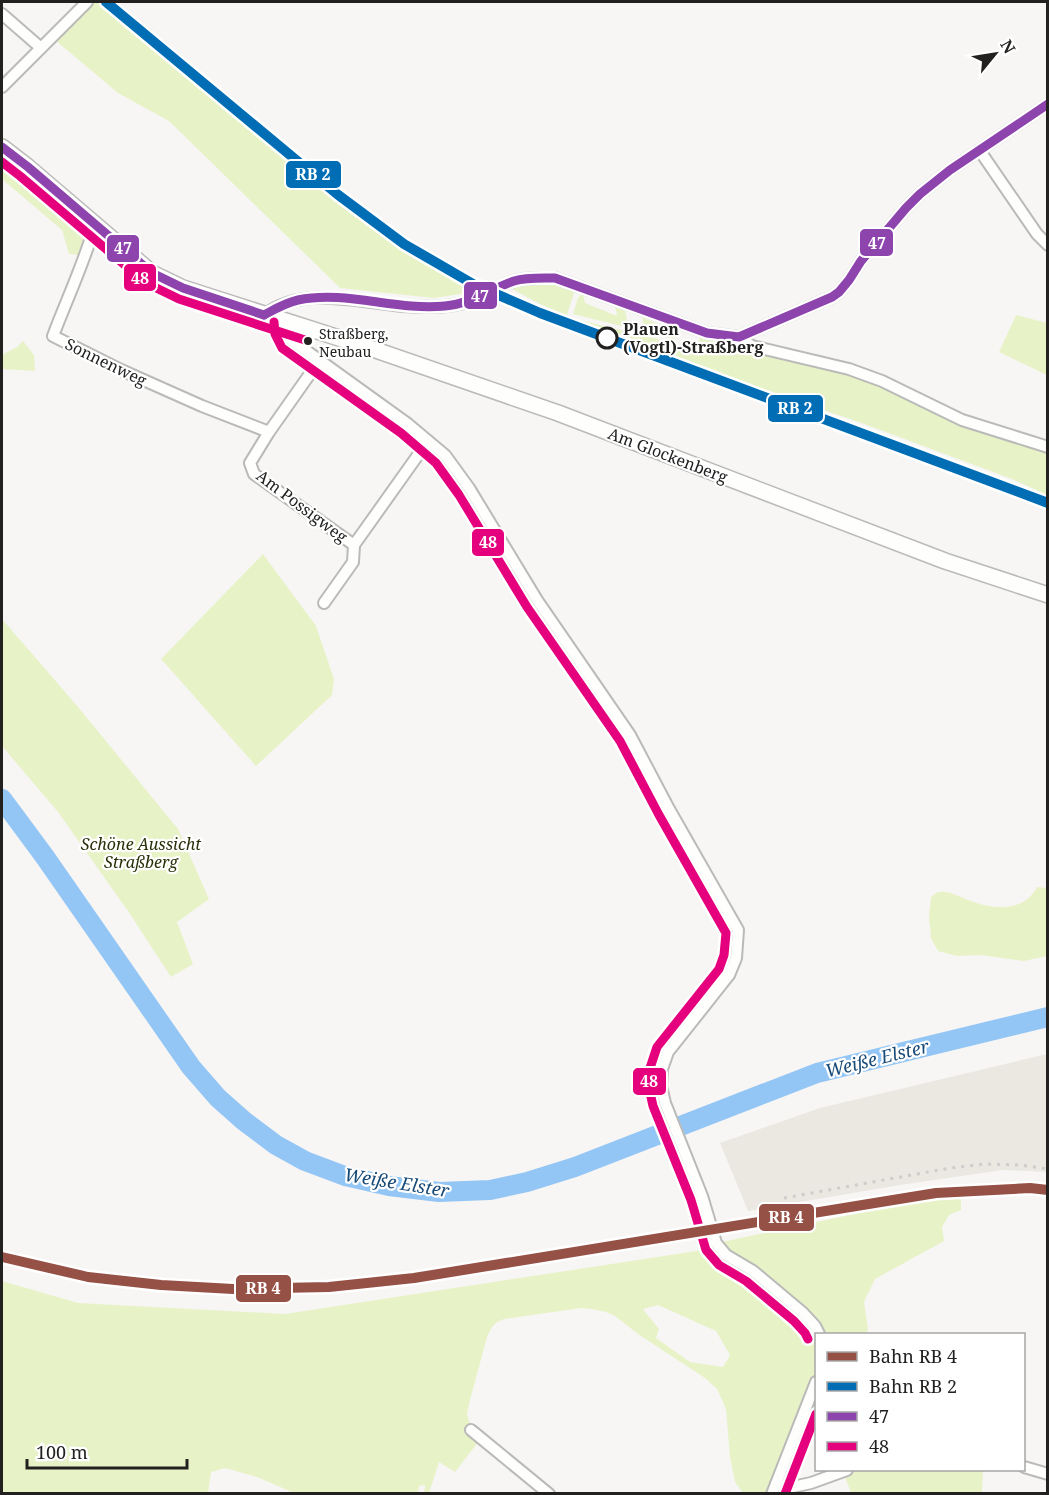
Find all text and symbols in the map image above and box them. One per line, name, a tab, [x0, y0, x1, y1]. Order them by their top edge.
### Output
north arrow	[965, 24, 1025, 84]
text: N	[995, 36, 1021, 58]
line badge: RB 2	[285, 160, 342, 189]
text: RB 2	[295, 163, 331, 185]
line badge: 47	[859, 228, 894, 257]
text: 47	[868, 232, 886, 254]
line badge: 47	[106, 234, 140, 263]
text: 47	[114, 237, 132, 259]
line badge: 48	[123, 263, 157, 292]
text: 48	[131, 267, 149, 289]
line badge: 47	[463, 281, 498, 310]
text: 47	[471, 285, 489, 307]
place label: Plauen (Vogtl)-Straßberg	[623, 318, 763, 358]
place label: Straßberg, Neubau	[319, 324, 389, 361]
marker: Plauen (Vogtl)-Straßberg	[596, 327, 618, 349]
street label: Sonnenweg	[61, 333, 151, 391]
marker: Straßberg, Neubau	[302, 335, 314, 347]
line badge: RB 2	[767, 394, 824, 423]
text: RB 2	[777, 397, 813, 419]
street label: Am Glockenberg	[605, 422, 731, 488]
street label: Am Possigweg	[252, 465, 352, 548]
line badge: 48	[471, 528, 505, 557]
text: 48	[479, 531, 497, 553]
park label: Schöne Aussicht Straßberg	[81, 833, 201, 873]
water label: Weiße Elster	[823, 1033, 932, 1082]
line badge: 48	[632, 1067, 667, 1096]
text: 48	[640, 1070, 658, 1092]
water label: Weiße Elster	[343, 1162, 452, 1202]
line badge: RB 4	[758, 1203, 815, 1232]
text: RB 4	[768, 1206, 804, 1228]
line badge: RB 4	[235, 1274, 292, 1303]
text: RB 4	[245, 1277, 281, 1299]
legend	[815, 1333, 1025, 1471]
text: Bahn RB 4	[869, 1344, 957, 1368]
text: Bahn RB 2	[869, 1374, 957, 1398]
text: 47	[869, 1404, 889, 1428]
scale bar	[27, 1432, 188, 1470]
text: 48	[869, 1434, 889, 1458]
text: 100 m	[36, 1440, 88, 1464]

